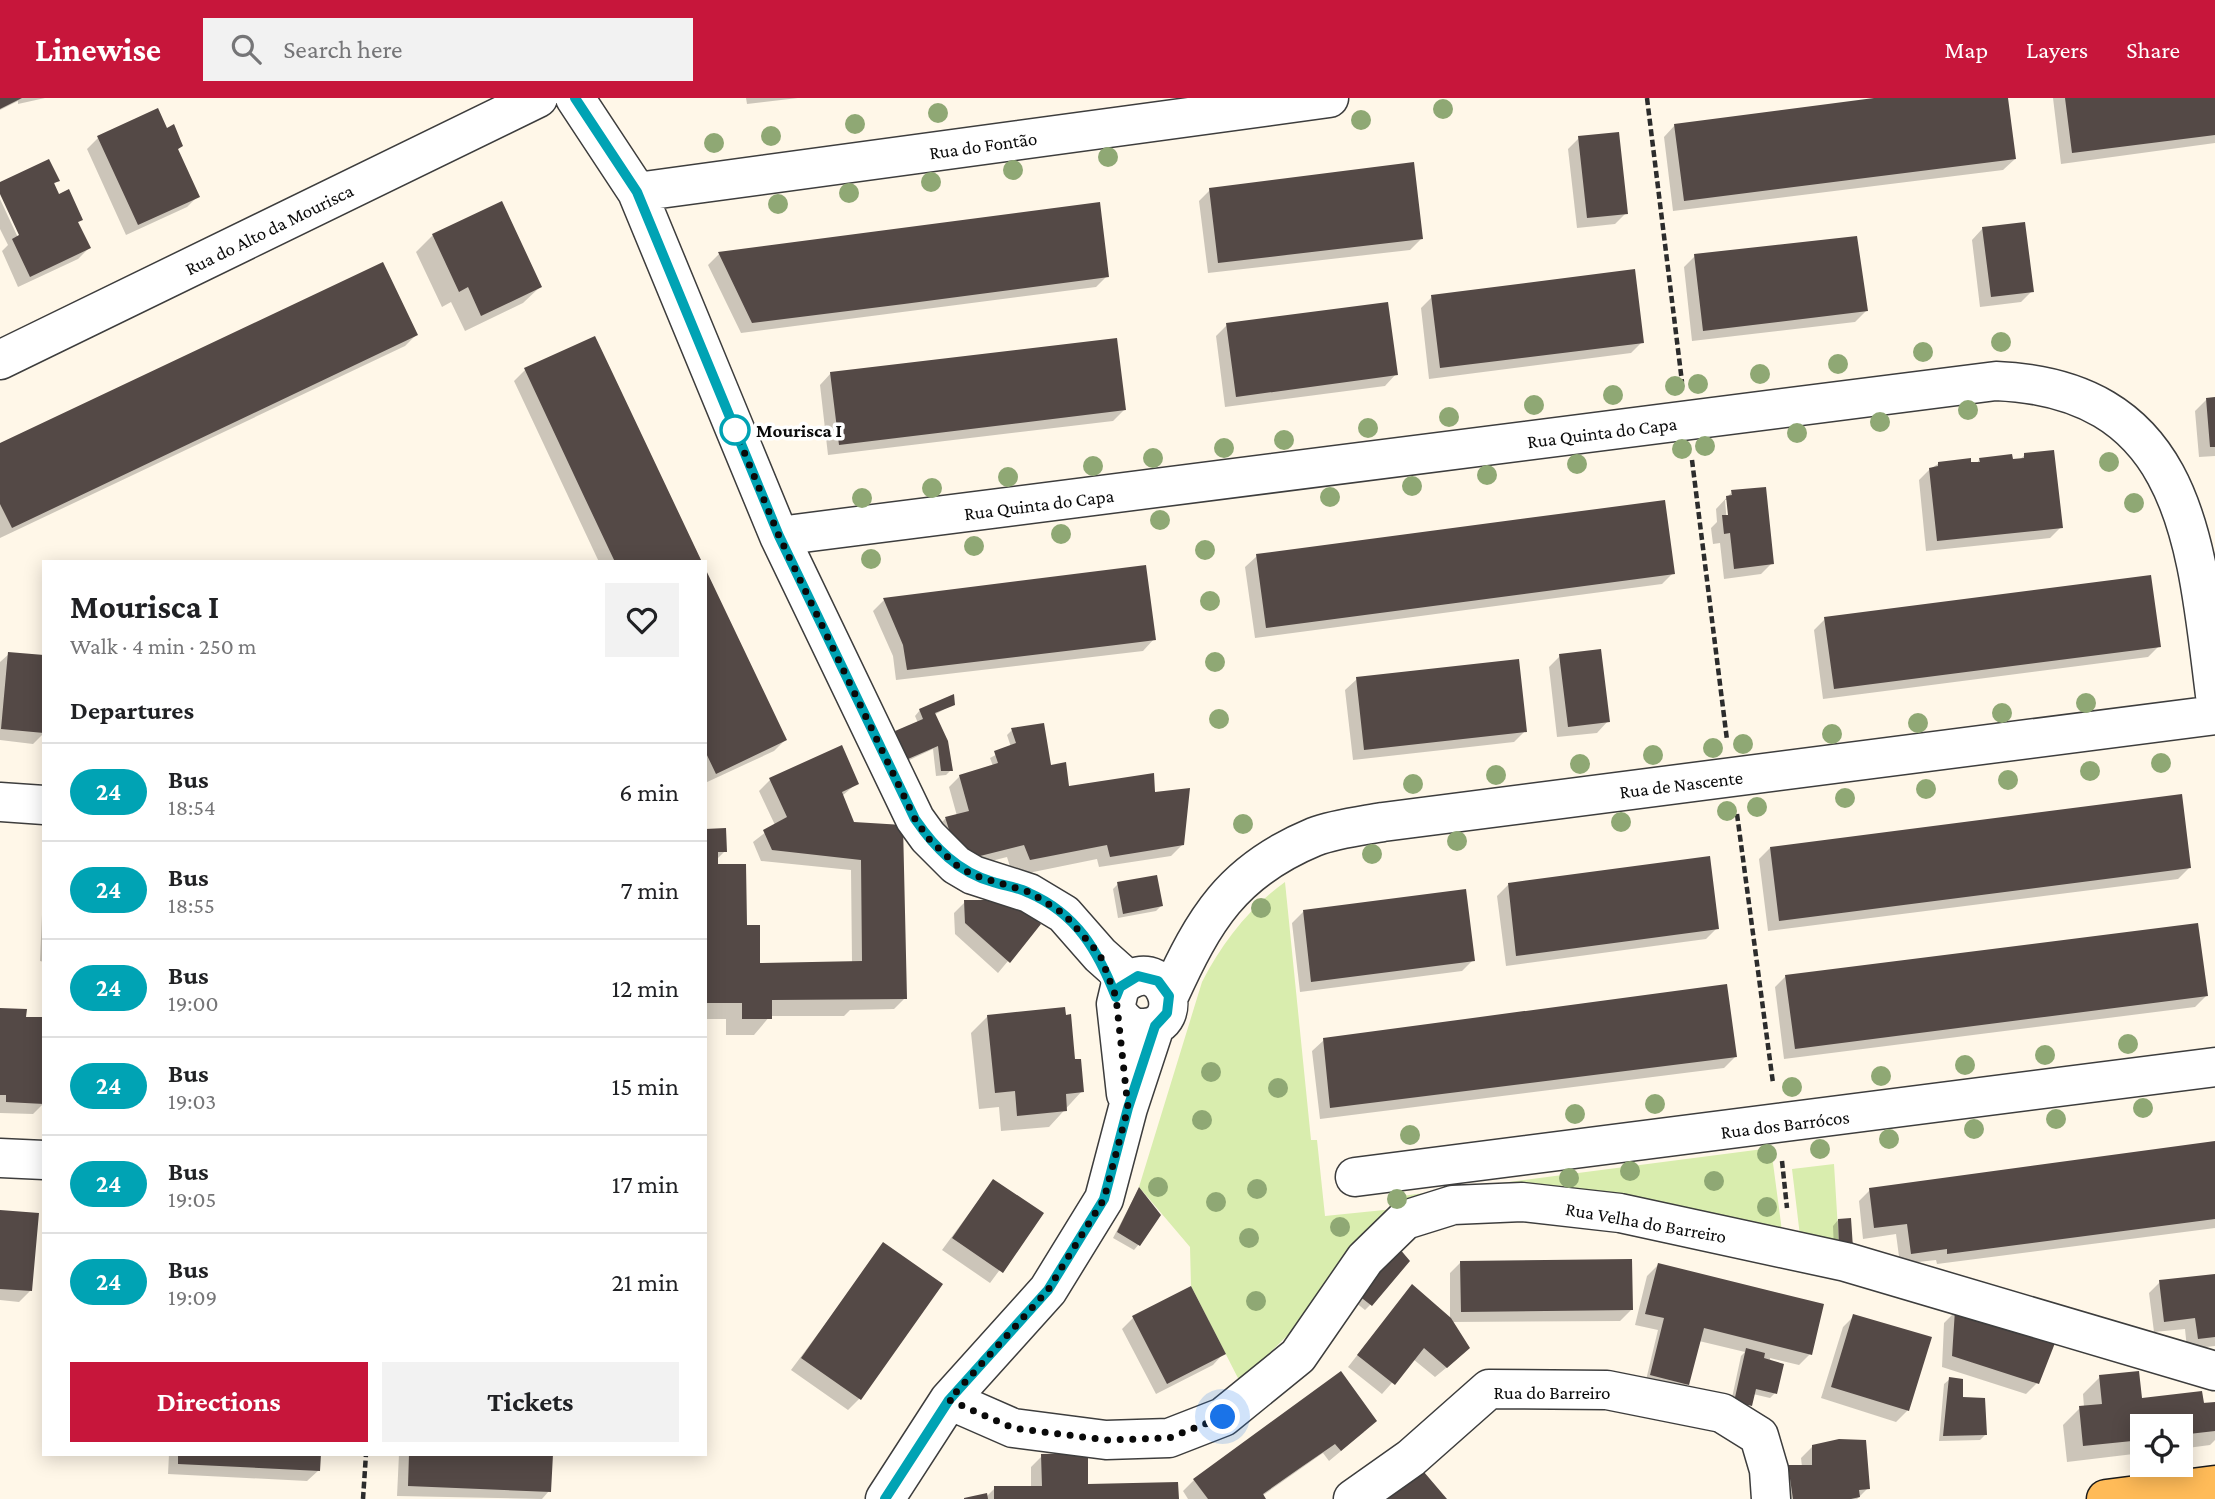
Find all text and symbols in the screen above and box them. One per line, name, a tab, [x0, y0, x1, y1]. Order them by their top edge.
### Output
search box	[203, 18, 693, 81]
icon: search	[227, 30, 265, 68]
text: Linewise	[35, 31, 161, 68]
text: Search here	[283, 35, 403, 64]
text: Map	[1944, 36, 1988, 63]
text: Layers	[2026, 36, 2088, 63]
text: Share	[2126, 36, 2180, 63]
street label: Rua do Fontão	[928, 128, 1038, 163]
street label: Rua do Alto da Mourisca	[182, 180, 357, 279]
street label: Rua Quinta do Capa	[1526, 413, 1678, 452]
marker: Mourisca I	[720, 415, 750, 445]
place label: Mourisca I	[756, 420, 842, 441]
street label: Rua Quinta do Capa	[963, 485, 1115, 524]
button: heart	[605, 583, 679, 657]
text: Mourisca I	[70, 588, 219, 625]
text: Walk · 4 min · 250 m	[70, 633, 257, 659]
text: Departures	[70, 696, 194, 725]
text: Bus	[168, 765, 209, 794]
street label: Rua de Nascente	[1618, 767, 1744, 802]
text: 24	[96, 778, 121, 805]
text: 6 min	[619, 778, 679, 807]
text: 18:54	[168, 794, 216, 820]
text: Bus	[168, 863, 209, 892]
text: 24	[96, 876, 121, 903]
text: 7 min	[620, 876, 679, 905]
text: 18:55	[168, 892, 215, 918]
text: Bus	[168, 961, 209, 990]
text: 24	[96, 974, 121, 1001]
text: 12 min	[611, 974, 679, 1003]
text: 19:00	[168, 990, 219, 1016]
text: Bus	[168, 1059, 209, 1088]
text: 24	[96, 1072, 121, 1099]
text: 15 min	[612, 1072, 679, 1101]
text: 19:03	[168, 1088, 216, 1114]
street label: Rua dos Barrócos	[1719, 1106, 1851, 1143]
text: Bus	[168, 1157, 209, 1186]
text: 24	[96, 1170, 121, 1197]
text: 17 min	[612, 1170, 679, 1199]
text: 19:05	[168, 1186, 216, 1212]
street label: Rua Velha do Barreiro	[1564, 1198, 1728, 1247]
text: Bus	[168, 1255, 209, 1284]
text: 24	[96, 1268, 121, 1295]
text: 21 min	[611, 1268, 679, 1297]
text: 19:09	[168, 1284, 217, 1310]
button: Directions	[70, 1362, 368, 1442]
button: Tickets	[382, 1362, 679, 1442]
street label: Rua do Barreiro	[1493, 1382, 1611, 1403]
your location	[1205, 1399, 1240, 1434]
map controls	[2130, 1414, 2193, 1477]
button: locate	[2130, 1414, 2193, 1477]

